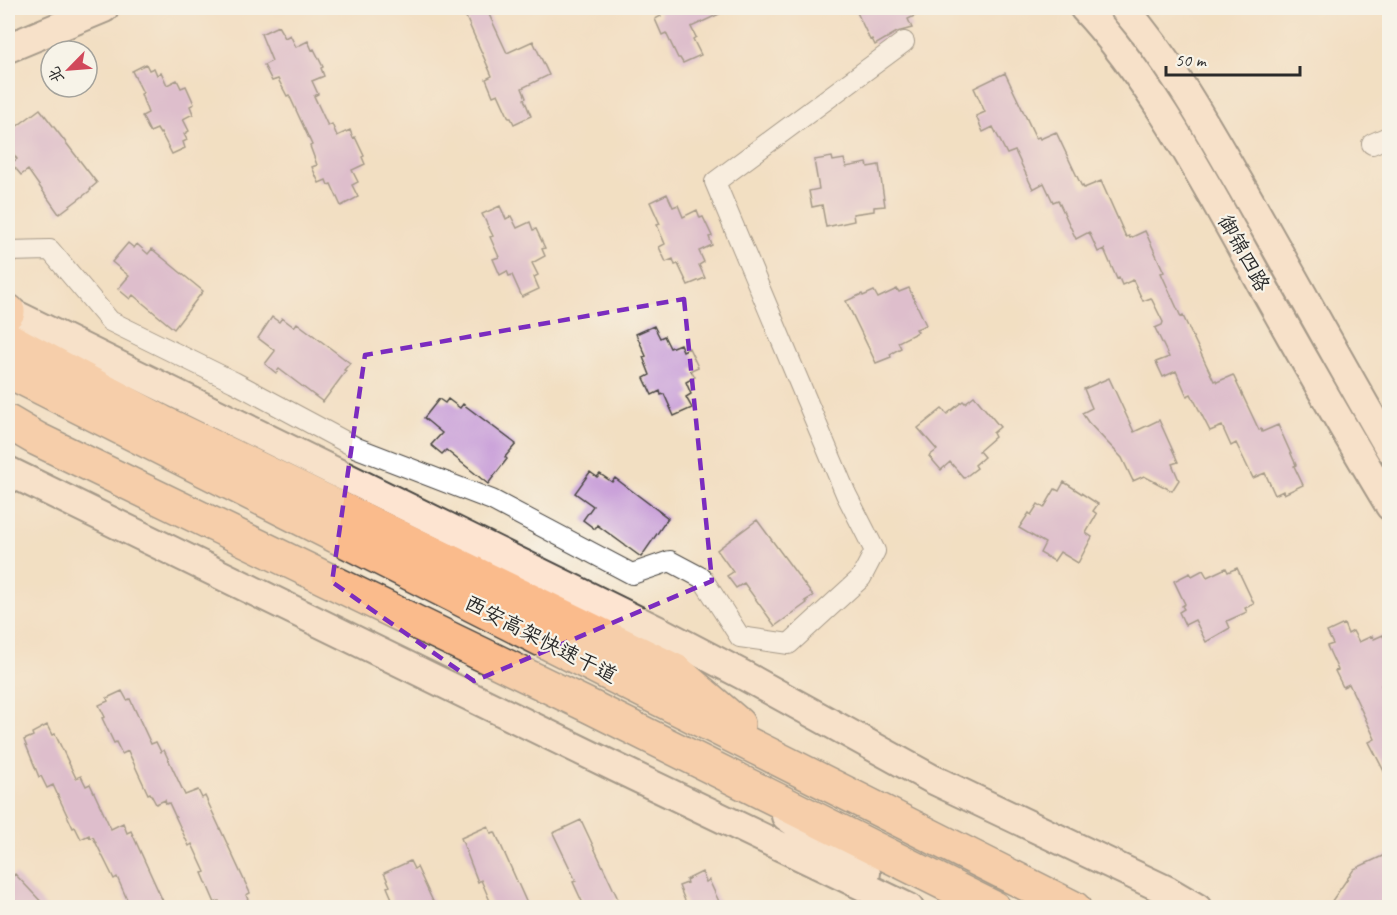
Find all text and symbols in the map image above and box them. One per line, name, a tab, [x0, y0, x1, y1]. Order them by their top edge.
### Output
north arrow	[39, 39, 99, 99]
scale bar	[1166, 39, 1300, 77]
text: 50 m	[1175, 49, 1208, 71]
text: 北	[44, 63, 69, 86]
street label: 御锦四路	[1212, 210, 1276, 296]
street label: 西安高架快速干道	[460, 589, 622, 689]

